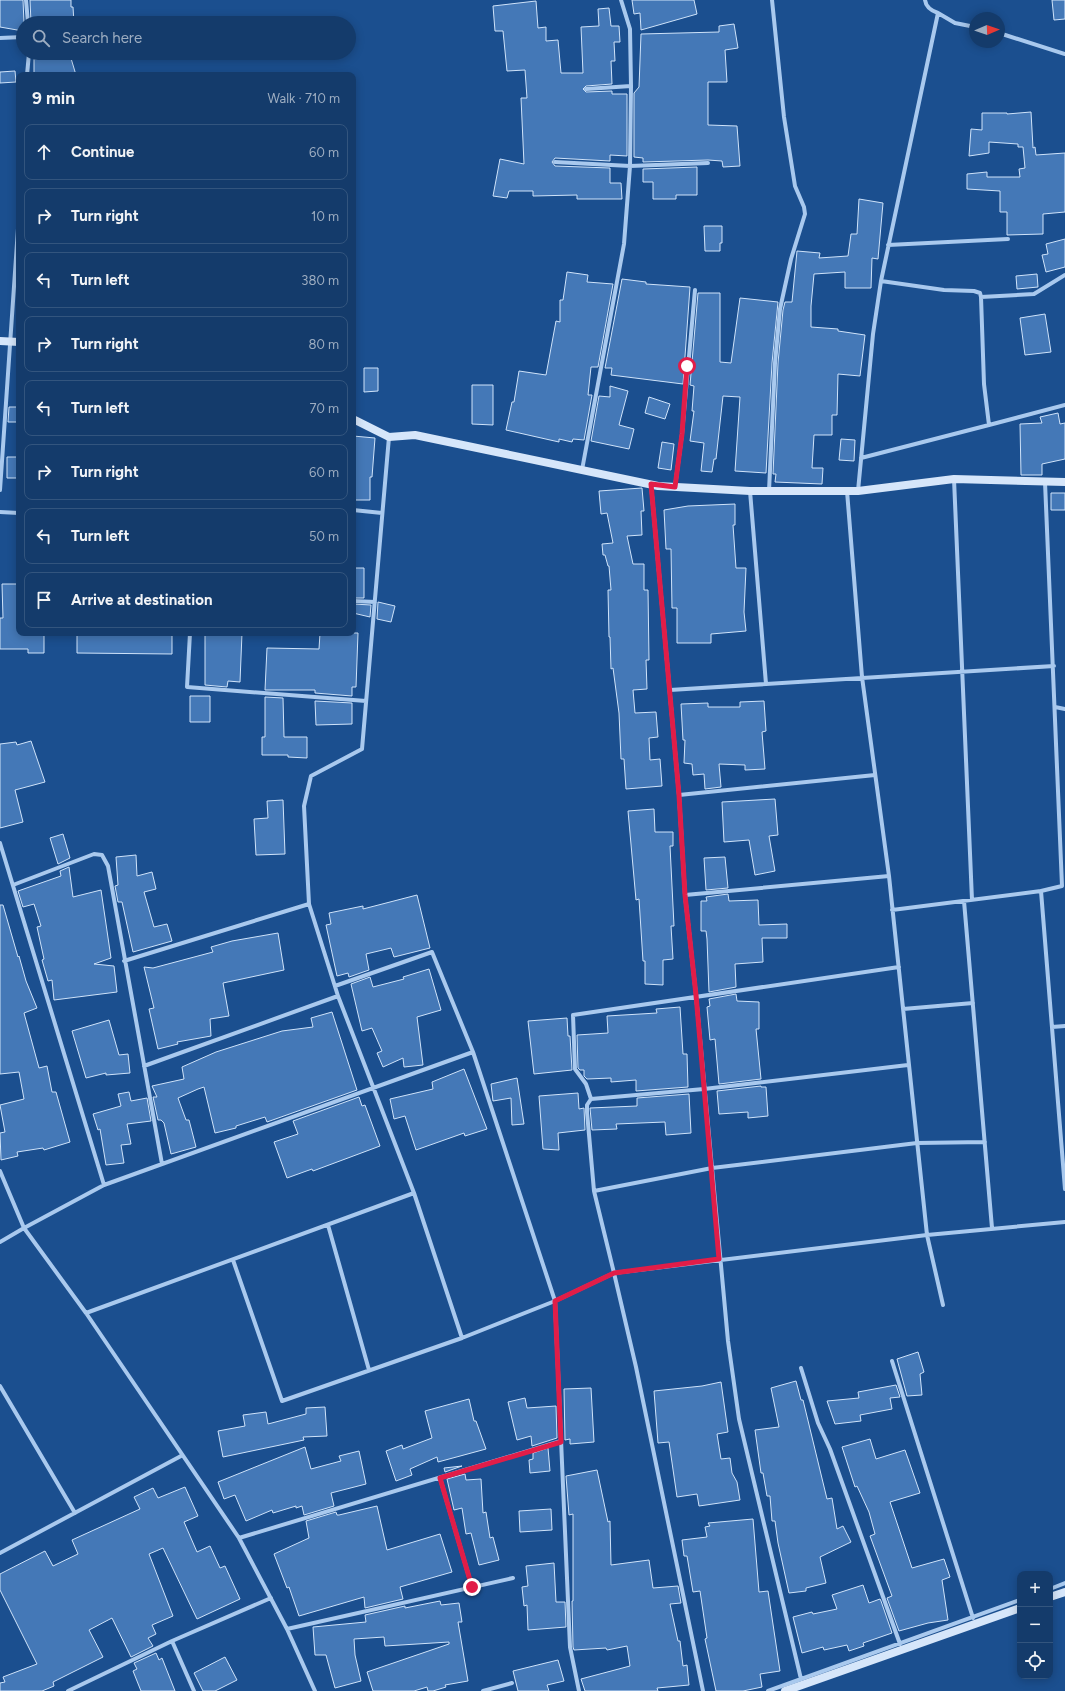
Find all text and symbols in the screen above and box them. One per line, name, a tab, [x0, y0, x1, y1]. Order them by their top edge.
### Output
north arrow	[969, 12, 1005, 48]
search box	[16, 16, 356, 60]
icon: search	[30, 27, 52, 49]
text: Search here	[62, 29, 142, 47]
text: 9 min	[32, 88, 75, 108]
text: Walk · 710 m	[268, 91, 340, 106]
icon: ahead	[33, 141, 55, 163]
text: Continue	[71, 143, 134, 161]
text: 60 m	[309, 145, 339, 160]
icon: right	[33, 205, 55, 227]
text: Turn right	[71, 207, 139, 225]
text: 10 m	[311, 209, 339, 224]
icon: left	[33, 269, 55, 291]
text: Turn left	[71, 271, 129, 289]
text: 380 m	[301, 273, 339, 288]
icon: right	[33, 333, 55, 355]
text: Turn right	[71, 335, 139, 353]
text: 80 m	[308, 337, 339, 352]
route start	[678, 357, 696, 375]
icon: left	[33, 397, 55, 419]
text: Turn left	[71, 399, 129, 417]
text: 70 m	[309, 401, 339, 416]
icon: right	[33, 461, 55, 483]
text: Turn right	[71, 463, 139, 481]
text: 60 m	[309, 465, 339, 480]
icon: left	[33, 525, 55, 547]
text: Turn left	[71, 527, 129, 545]
text: 50 m	[309, 529, 339, 544]
icon: arrive	[33, 589, 55, 611]
text: Arrive at destination	[71, 591, 212, 609]
map controls	[1017, 1571, 1053, 1679]
button: +	[1017, 1571, 1053, 1607]
route end	[463, 1578, 481, 1596]
button: −	[1017, 1607, 1053, 1643]
button: locate	[1017, 1643, 1053, 1679]

